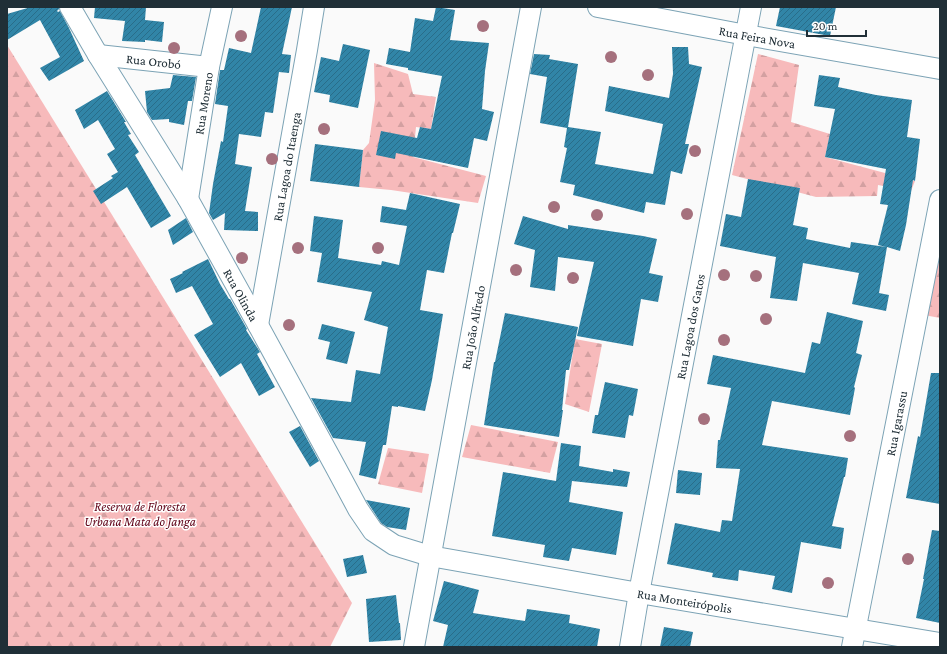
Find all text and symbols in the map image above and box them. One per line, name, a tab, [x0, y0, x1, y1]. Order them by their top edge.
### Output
scale bar	[807, 12, 866, 38]
text: 20 m	[813, 19, 838, 33]
street label: Rua Feira Nova	[718, 23, 797, 51]
street label: Rua Orobó	[125, 51, 182, 71]
street label: Rua Moreno	[191, 71, 216, 136]
street label: Rua Lagoa do Itaenga	[269, 111, 303, 222]
street label: Rua Olinda	[221, 266, 262, 324]
street label: Rua Lagoa dos Gatos	[673, 273, 707, 381]
street label: Rua João Alfredo	[457, 284, 488, 371]
street label: Rua Igarassu	[882, 389, 910, 457]
park label: Reserva de Floresta Urbana Mata do Janga	[84, 499, 196, 529]
street label: Rua Monteirópolis	[636, 585, 733, 616]

